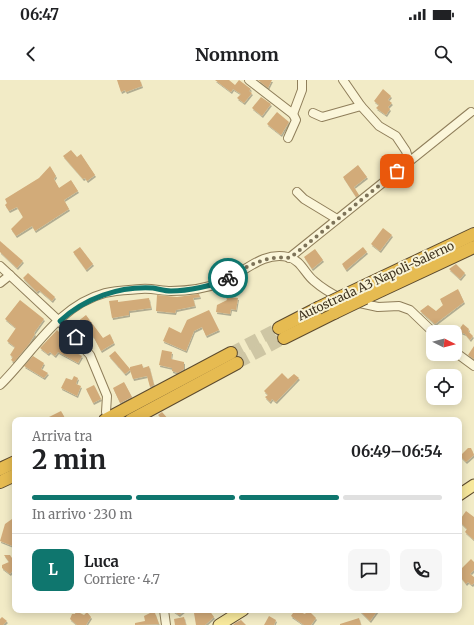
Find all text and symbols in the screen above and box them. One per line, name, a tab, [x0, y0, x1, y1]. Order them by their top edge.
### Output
text: 06:47	[20, 5, 59, 24]
icon: back	[20, 43, 42, 65]
text: Nomnom	[195, 43, 279, 66]
icon: search	[432, 43, 454, 65]
pin	[380, 154, 414, 188]
icon: bag	[386, 160, 408, 182]
street label: Autostrada A3 Napoli-Salerno	[294, 238, 456, 324]
courier	[208, 258, 248, 298]
icon: bike	[217, 267, 239, 289]
pin	[59, 320, 93, 354]
north arrow	[426, 325, 462, 361]
map controls	[426, 325, 462, 405]
icon: home	[65, 326, 87, 348]
button: locate	[426, 369, 462, 405]
text: Arriva tra	[32, 428, 92, 445]
text: 06:49–06:54	[351, 442, 442, 461]
text: 2 min	[32, 443, 106, 476]
text: In arrivo · 230 m	[32, 506, 132, 523]
button: chat	[348, 549, 390, 591]
button: phone	[400, 549, 442, 591]
text: Luca	[84, 552, 119, 571]
text: L	[48, 560, 58, 579]
text: Corriere · 4.7	[84, 571, 160, 588]

